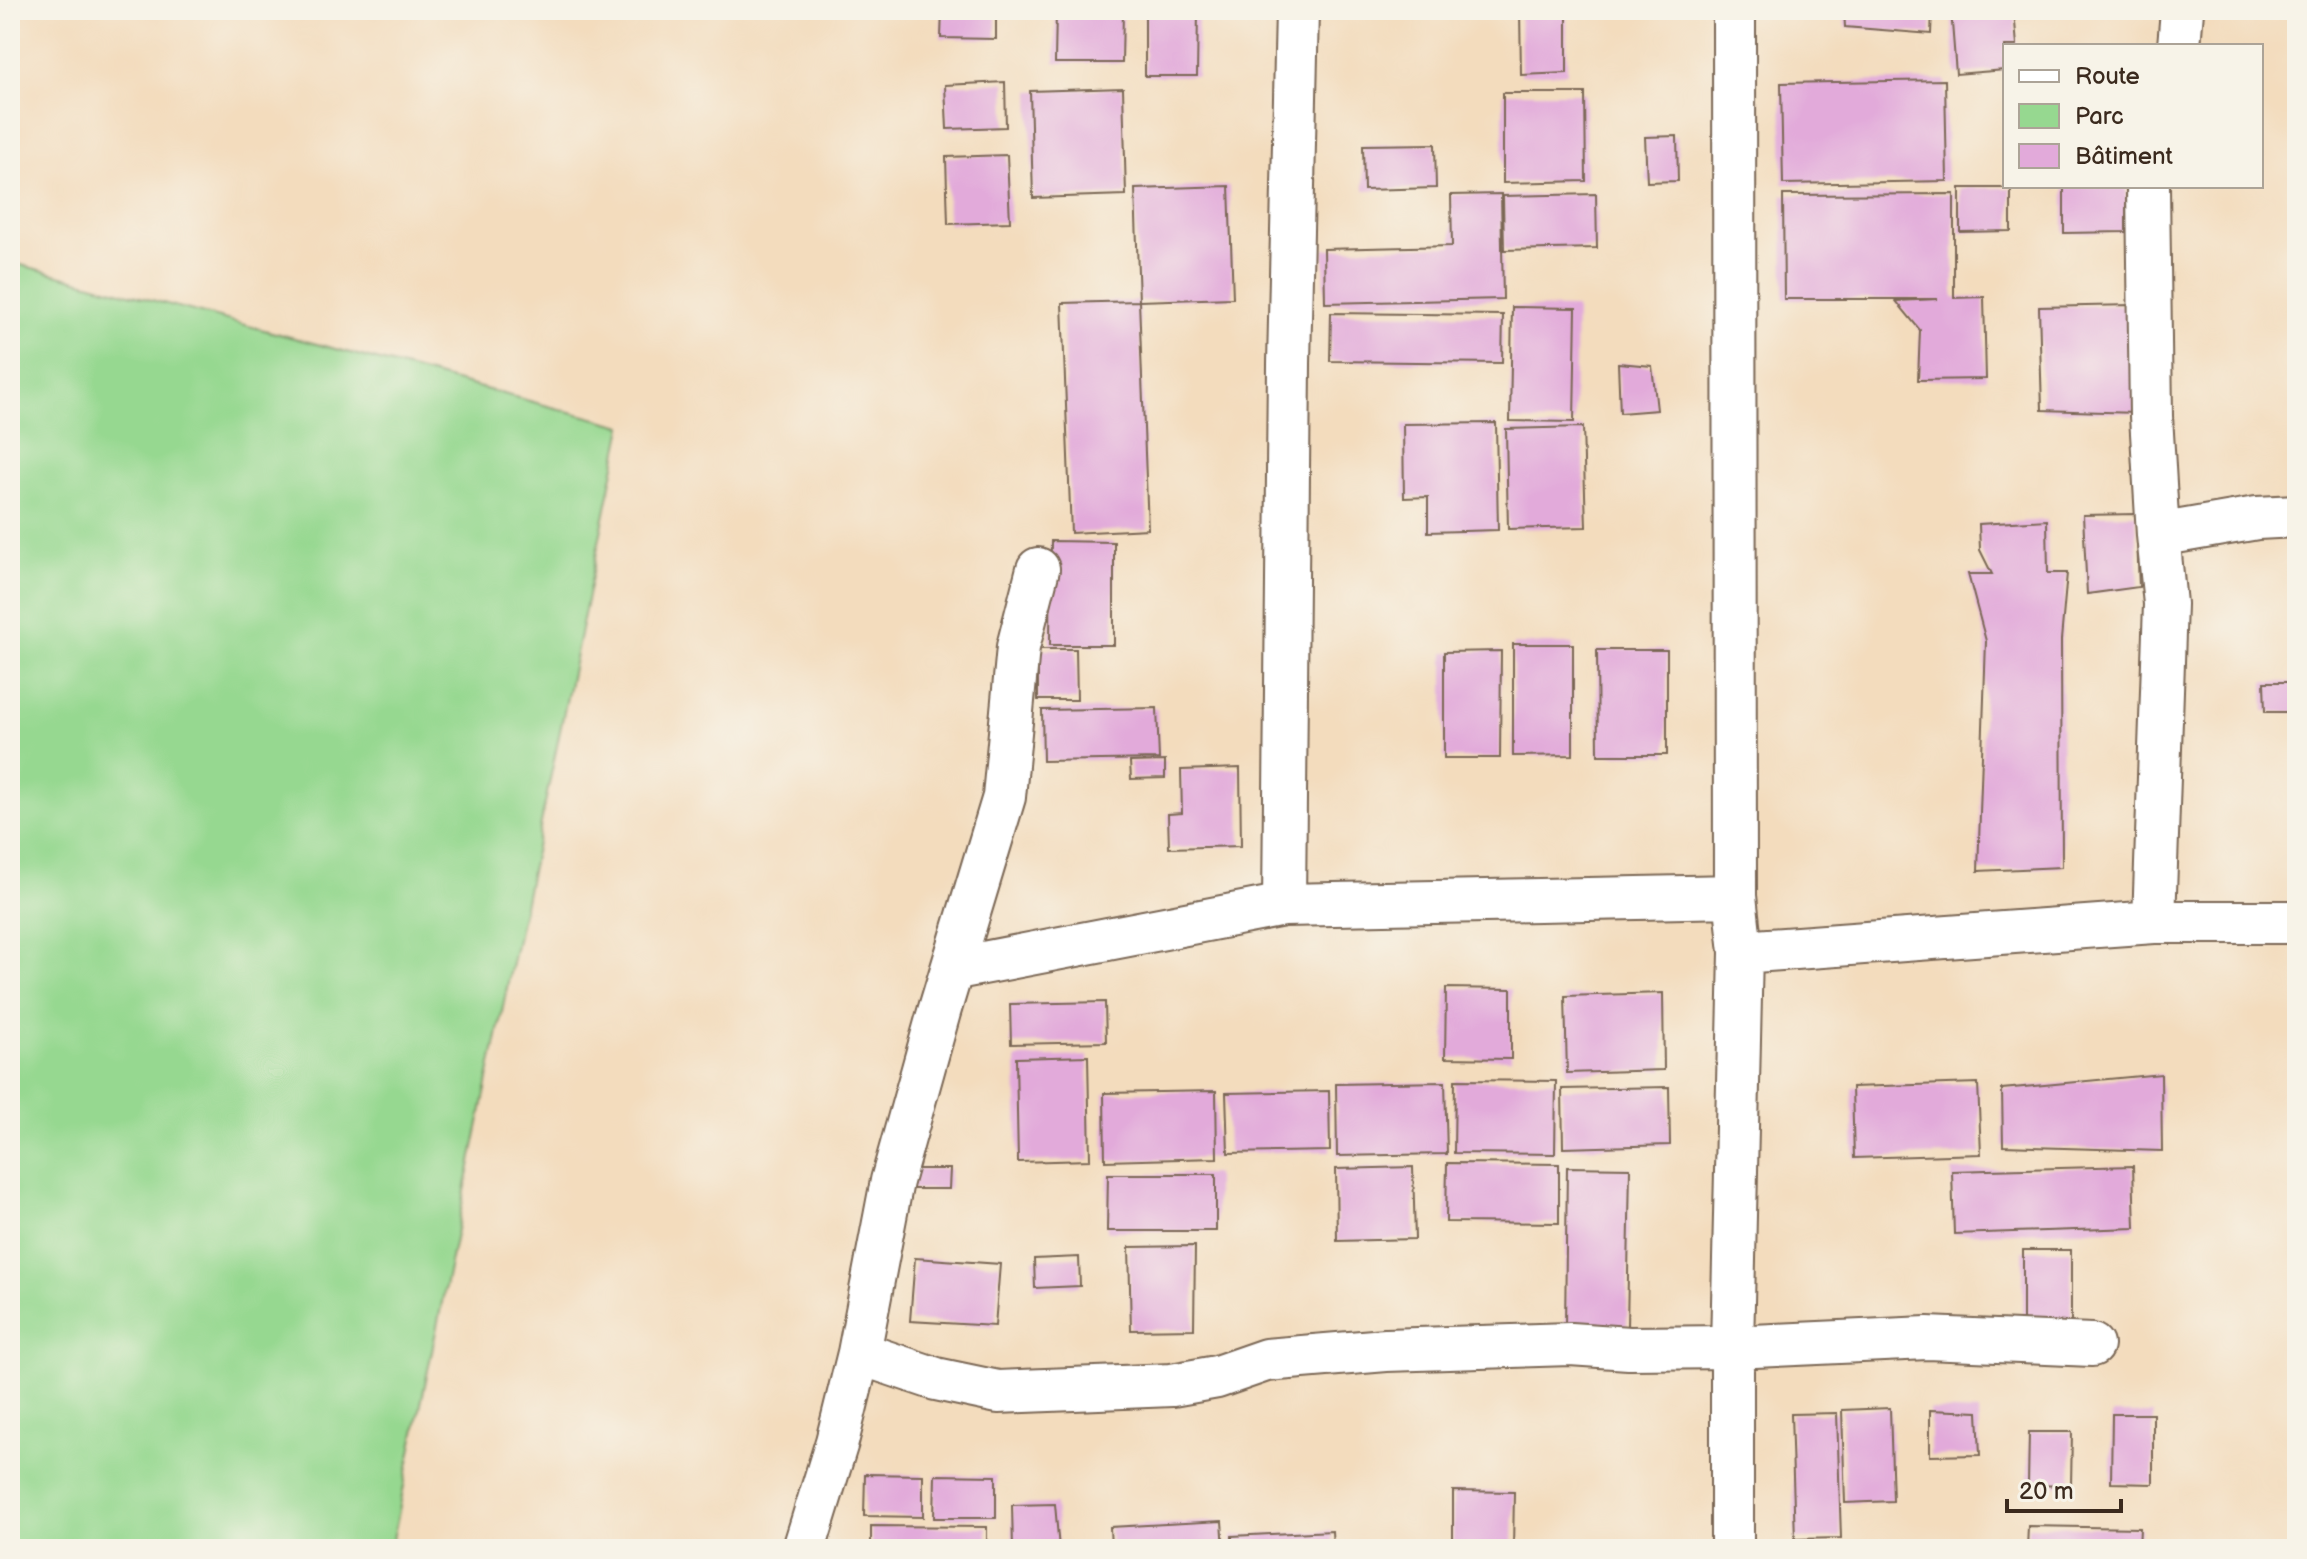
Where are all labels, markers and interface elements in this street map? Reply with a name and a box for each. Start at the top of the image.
legend [2003,44,2263,188]
text: Route [2075,62,2140,91]
text: Parc [2075,102,2124,131]
text: Bâtiment [2075,142,2174,171]
scale bar [2007,1463,2121,1513]
text: 20 m [2019,1477,2074,1506]

